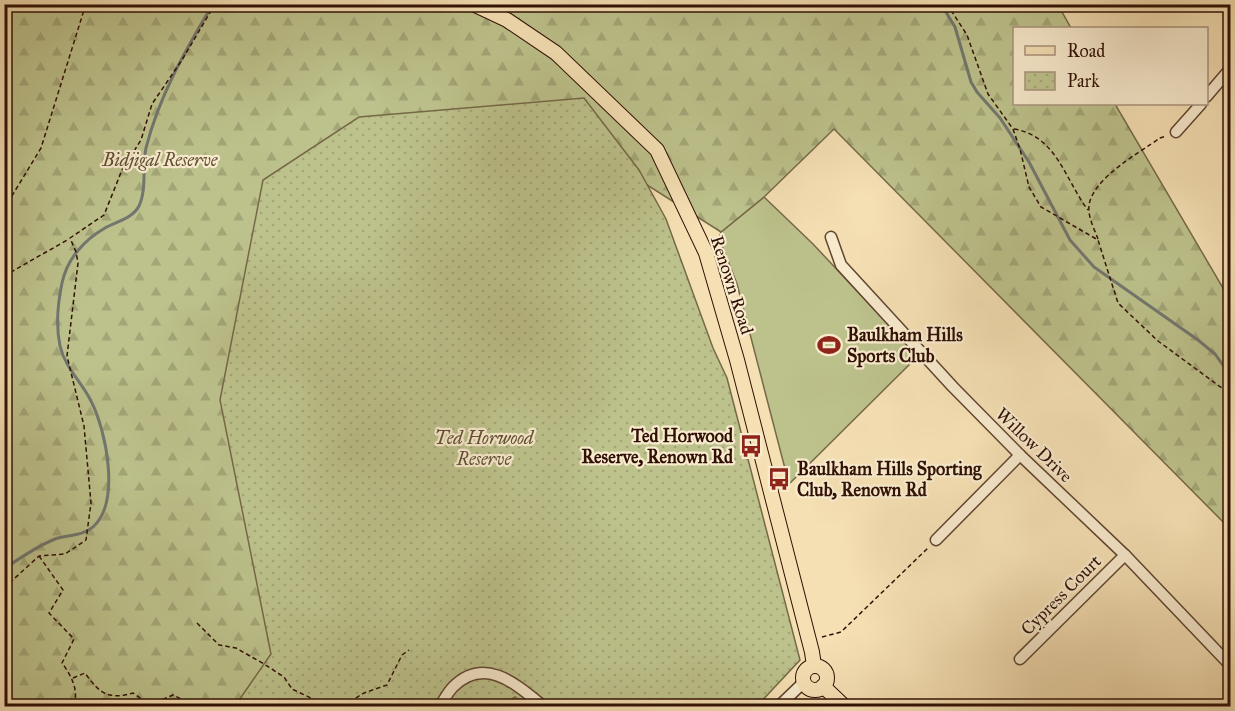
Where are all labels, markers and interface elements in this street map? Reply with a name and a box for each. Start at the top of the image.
legend [1013,27,1208,105]
text: Road [1067,40,1105,62]
text: Park [1067,70,1100,92]
park label: Bidjigal Reserve [102,149,219,171]
street label: Renown Road [706,233,758,337]
place label: Baulkham Hills Sports Club [847,324,963,368]
sports icon: Baulkham Hills Sports Club [816,332,842,358]
street label: Willow Drive [991,403,1077,487]
place label: Ted Horwood Reserve, Renown Rd [582,425,734,468]
park label: Ted Horwood Reserve [435,427,535,470]
bus stop icon: Ted Horwood Reserve, Renown Rd [738,433,764,459]
place label: Baulkham Hills Sporting Club, Renown Rd [797,458,982,501]
bus stop icon: Baulkham Hills Sporting Club, Renown Rd [766,466,792,492]
street label: Cypress Court [1016,550,1106,640]

